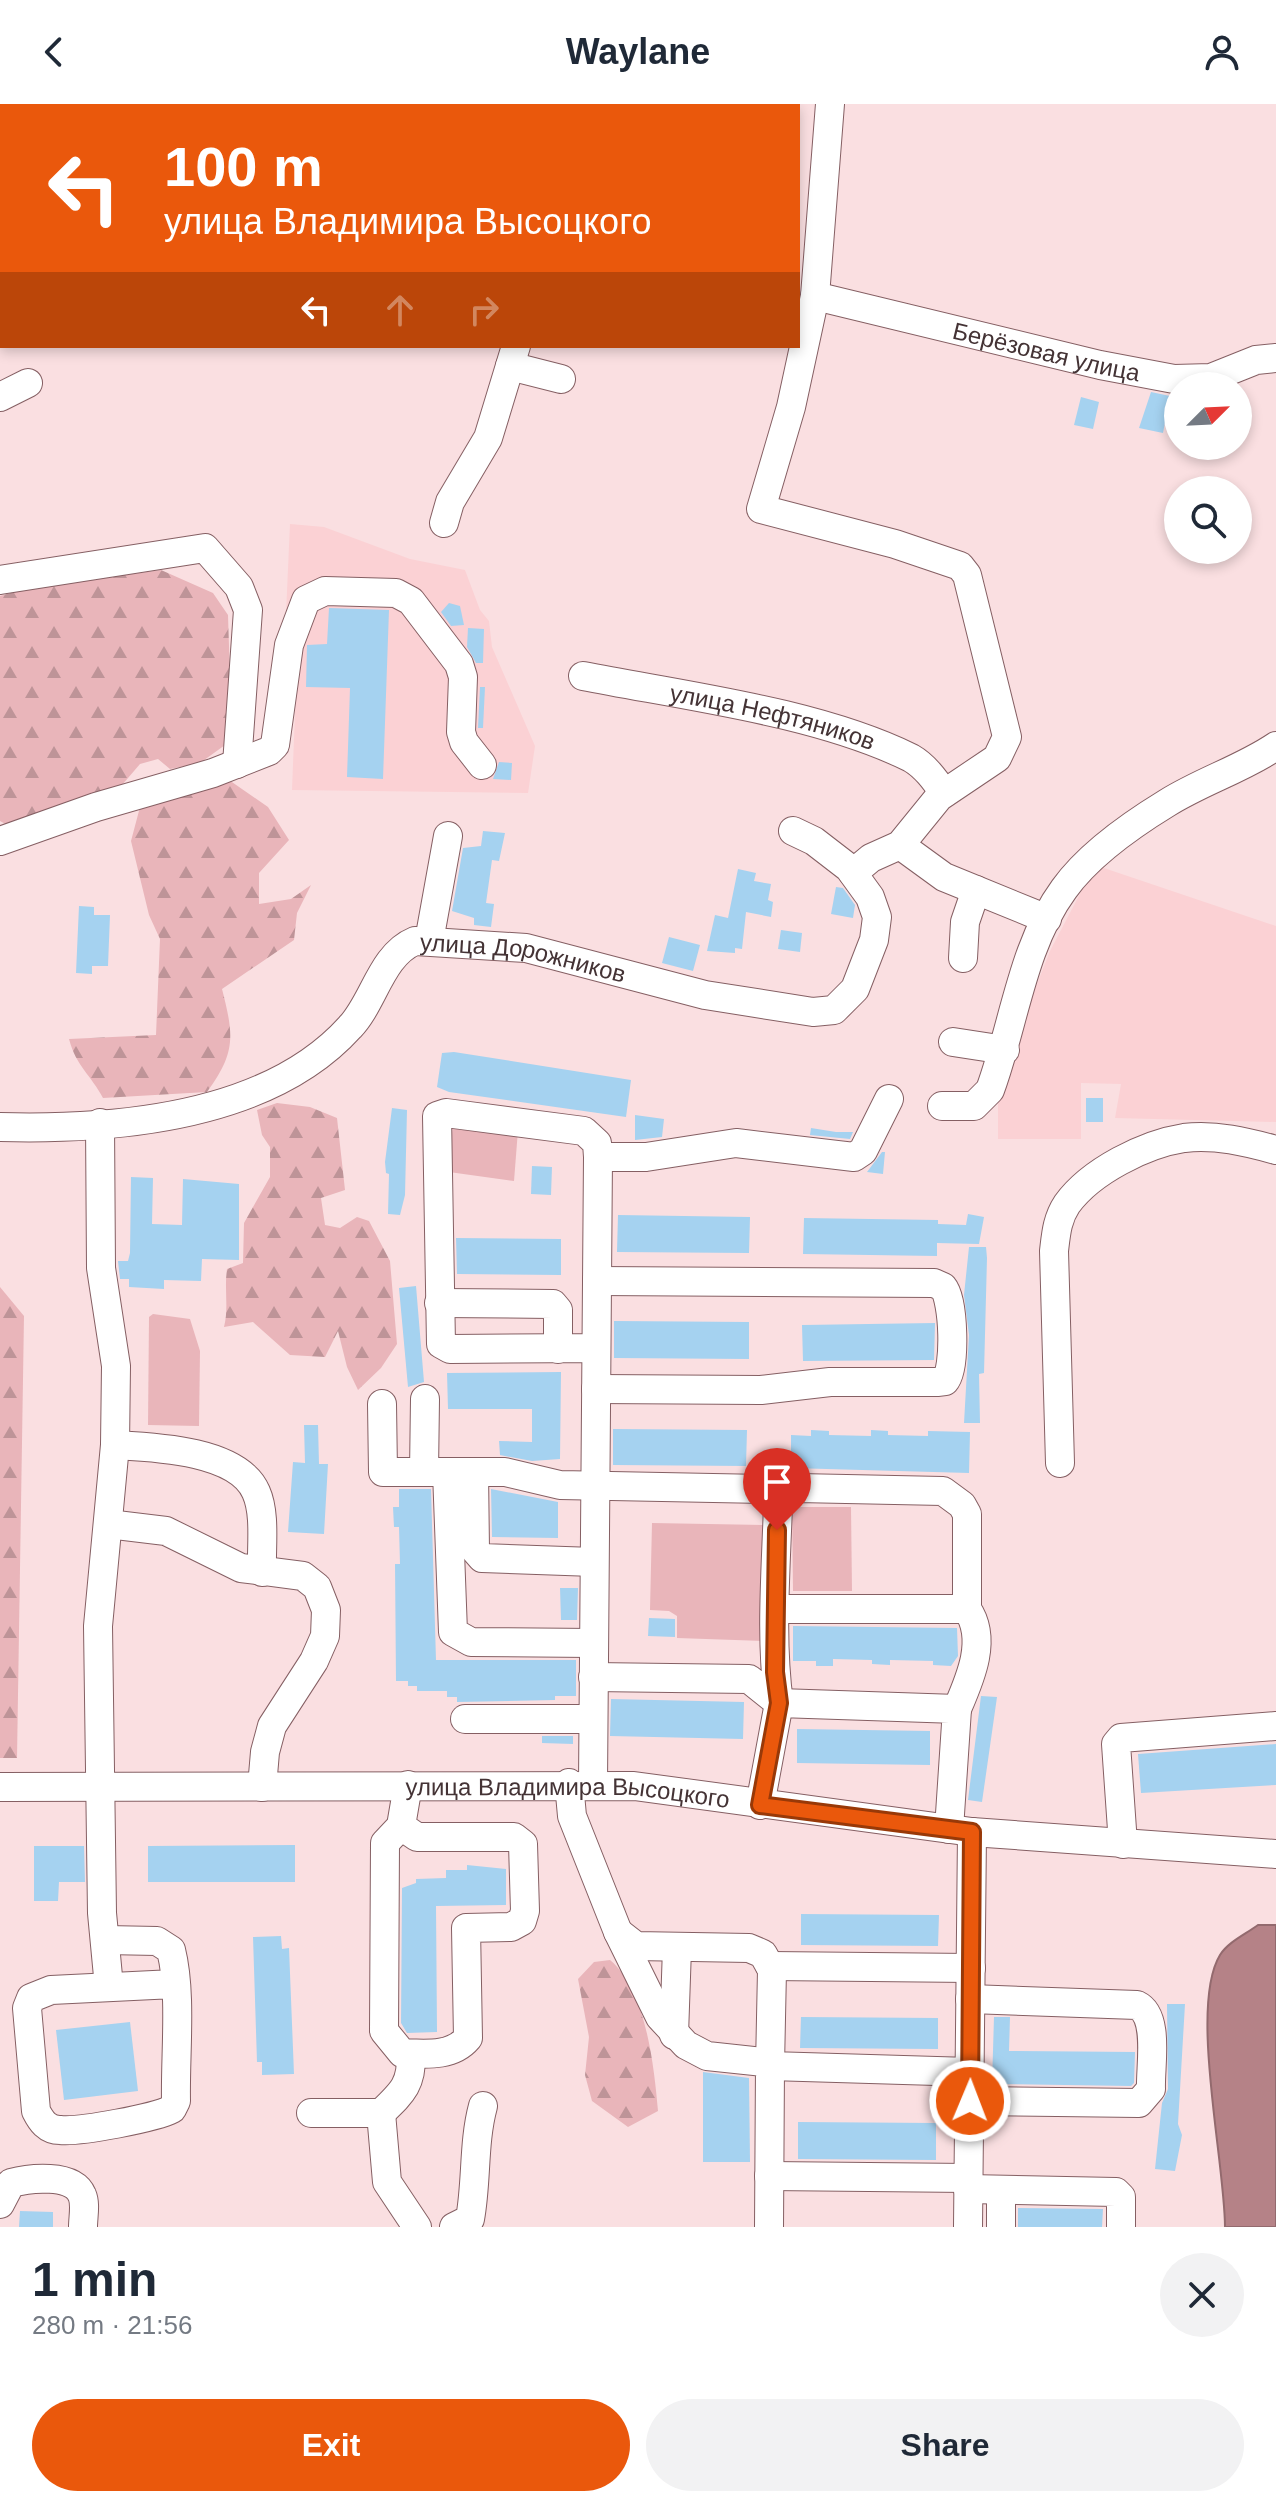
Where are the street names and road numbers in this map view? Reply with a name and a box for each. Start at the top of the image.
street label: Берёзовая улица [950,316,1143,386]
street label: улица Нефтяников [668,679,879,755]
street label: улица Дорожников [419,928,629,987]
street label: улица Владимира Высоцкого [405,1772,732,1812]

